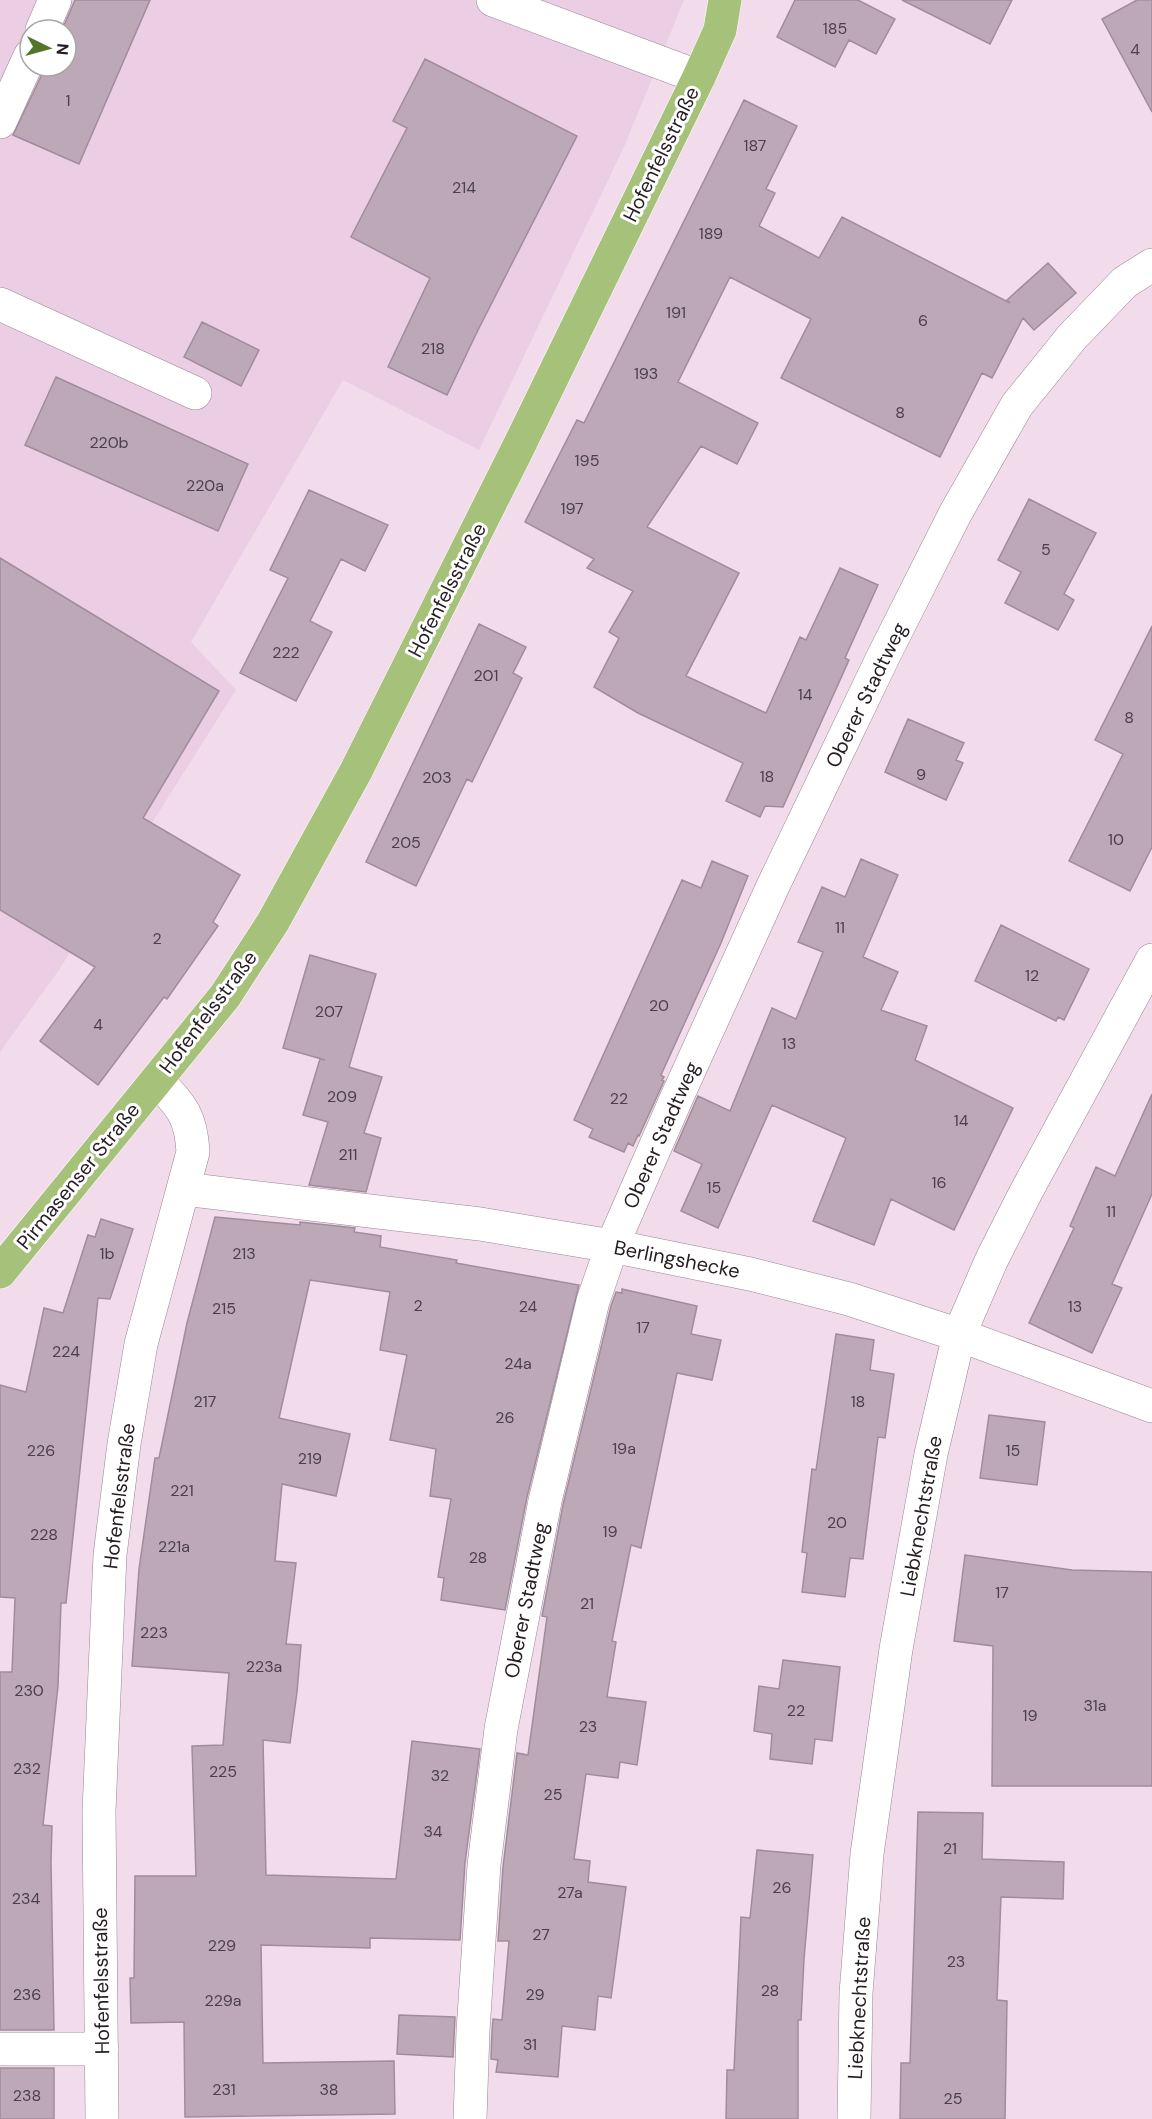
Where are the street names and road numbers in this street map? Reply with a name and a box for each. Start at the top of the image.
street label: Hofenfelsstraße [617,82,705,226]
street label: Hofenfelsstraße [402,519,492,661]
street label: Oberer Stadtweg [820,618,912,772]
street label: Hofenfelsstraße [153,945,263,1079]
street label: Oberer Stadtweg [617,1057,705,1213]
street label: Pirmasenser Straße [11,1097,145,1255]
street label: Berlingshecke [612,1234,742,1284]
street label: Hofenfelsstraße [97,1421,141,1571]
street label: Liebknechtstraße [894,1434,948,1598]
street label: Oberer Stadtweg [498,1520,554,1680]
street label: Hofenfelsstraße [87,1907,115,2055]
street label: Liebknechtstraße [842,1916,876,2080]

